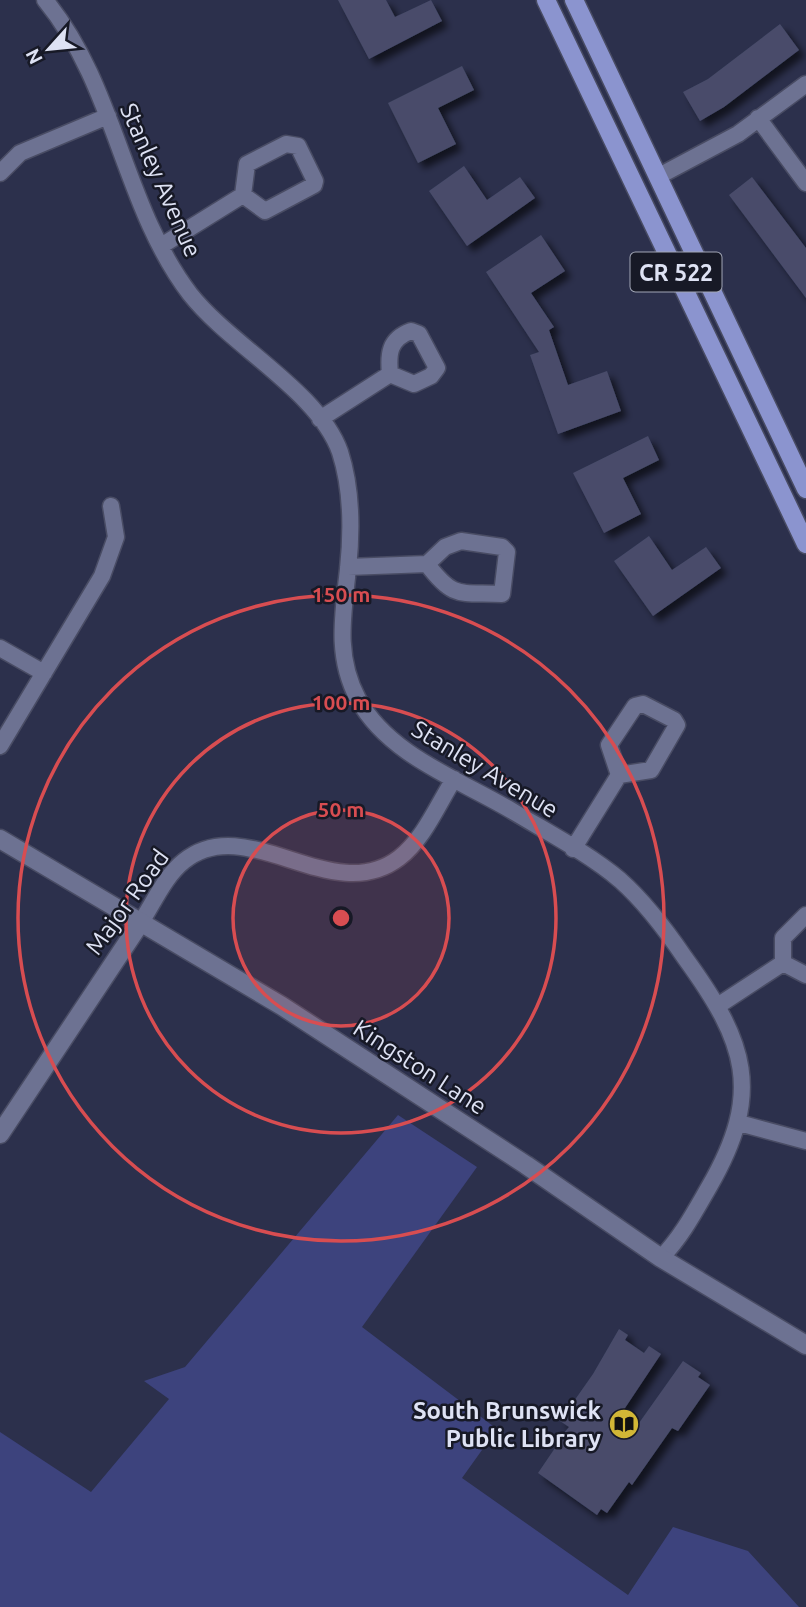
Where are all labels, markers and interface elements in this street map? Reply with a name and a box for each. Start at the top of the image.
north arrow [14,14,84,84]
text: N [21,45,47,68]
street label: Stanley Avenue [115,99,207,261]
road number: CR 522 [630,252,722,292]
text: 150 m [312,582,370,606]
text: 100 m [312,690,370,714]
street label: Stanley Avenue [407,715,563,823]
text: 50 m [318,797,364,821]
street label: Major Road [80,844,174,960]
centre of rings [329,906,353,930]
street label: Kingston Lane [348,1014,492,1120]
place label: South Brunswick Public Library [413,1397,602,1452]
library icon: South Brunswick Public Library [607,1407,641,1441]

